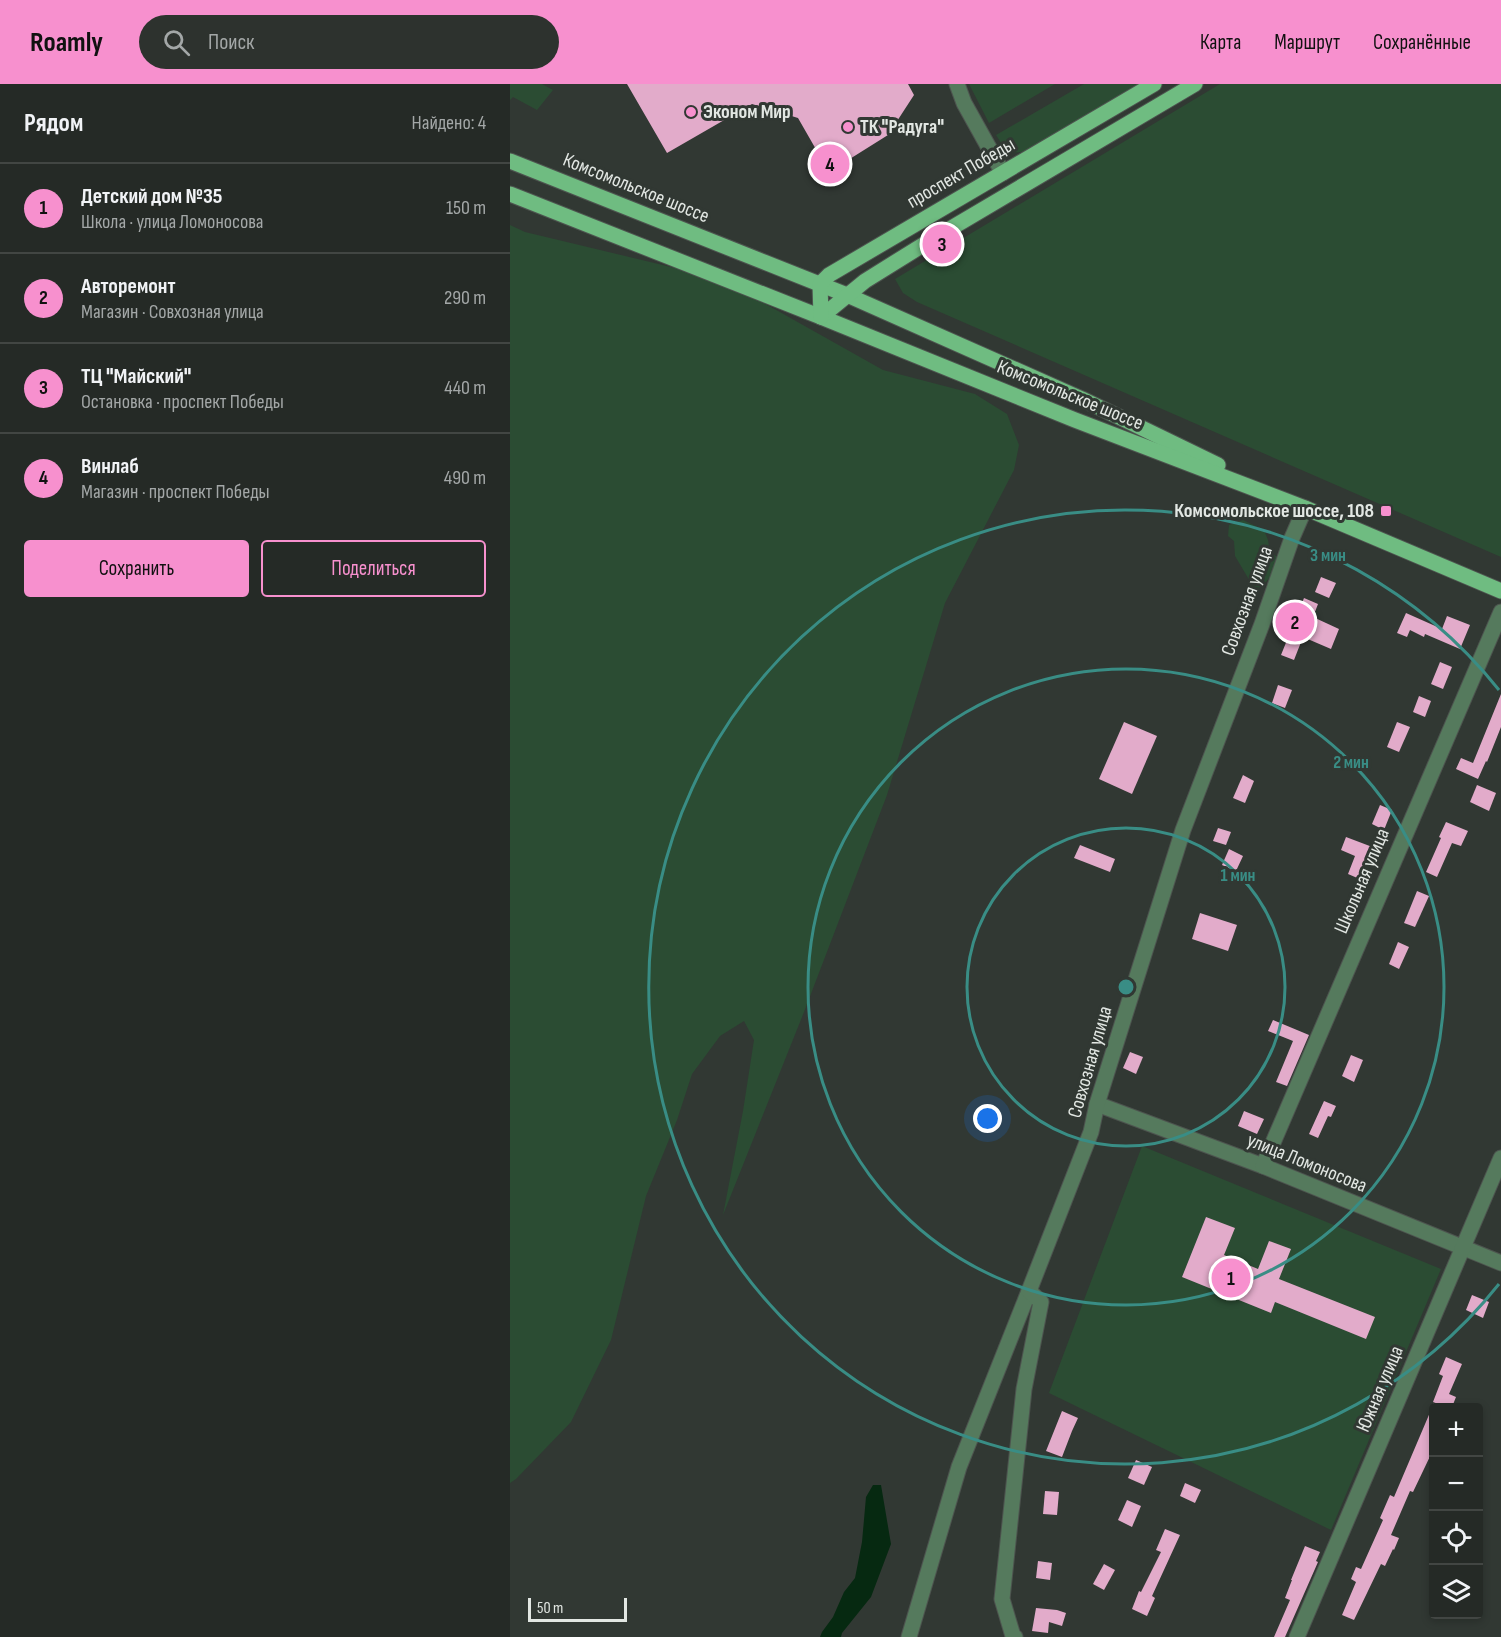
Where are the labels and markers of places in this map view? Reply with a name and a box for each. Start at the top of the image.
place label: Эконом Мир [703,100,791,124]
marker: Эконом Мир [684,105,698,119]
place label: ТК "Радуга" [860,115,944,139]
marker: ТК "Радуга" [841,120,855,134]
pin: 4 [810,142,850,187]
pin: 3 [922,222,962,266]
place label: Комсомольское шоссе, 108 [1174,499,1374,523]
marker: Комсомольское шоссе, 108 [1379,504,1393,518]
pin: 2 [1276,600,1314,644]
centre of rings [1116,977,1136,997]
pin: 1 [1212,1256,1250,1300]

